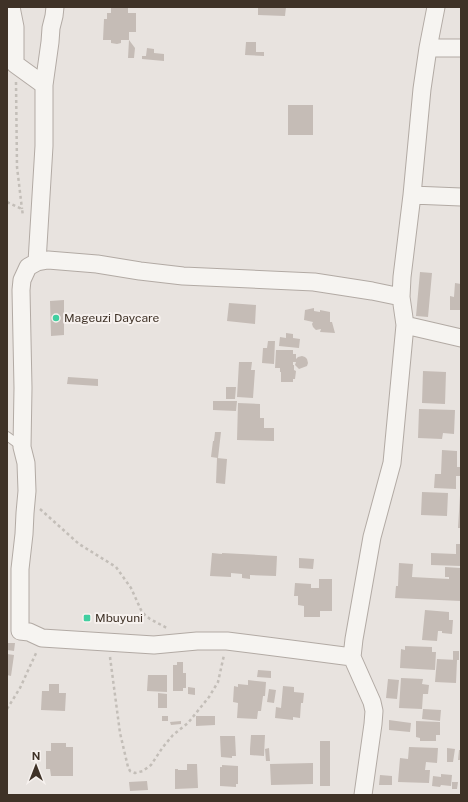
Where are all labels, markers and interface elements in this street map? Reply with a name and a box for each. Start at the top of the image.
place label: Mageuzi Daycare [64,311,160,325]
marker: Mageuzi Daycare [51,313,61,323]
place label: Mbuyuni [95,611,143,625]
marker: Mbuyuni [82,613,92,623]
north arrow [16,746,56,786]
text: N [32,750,40,762]

